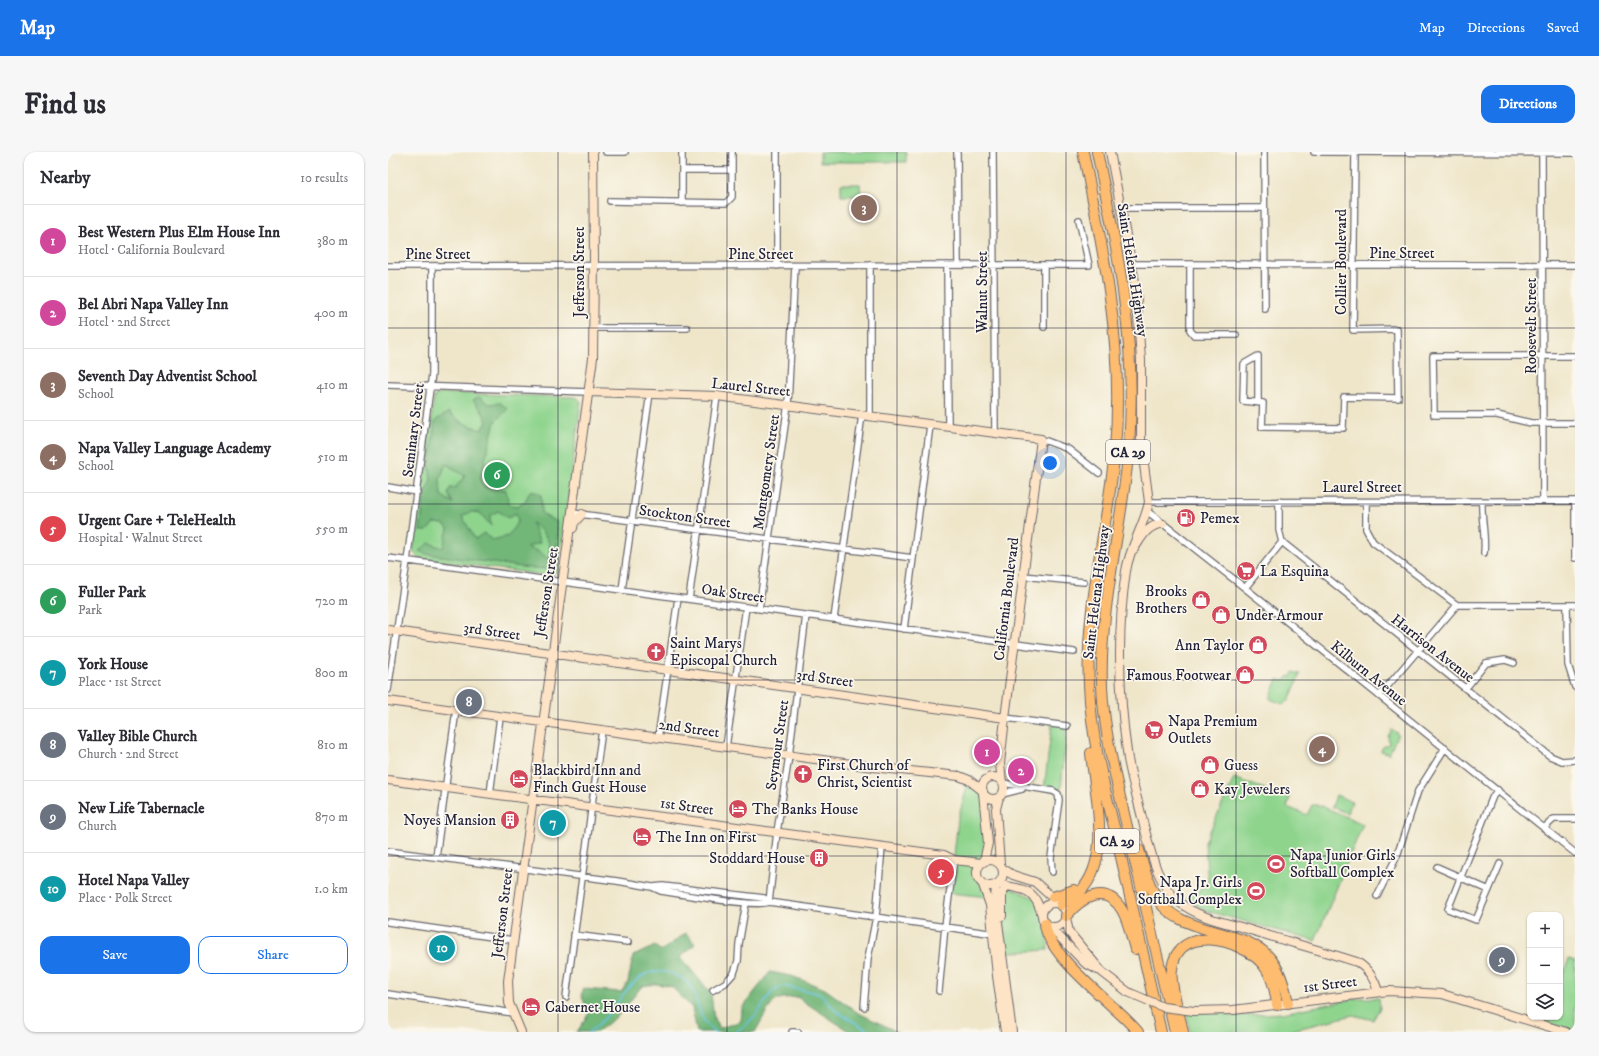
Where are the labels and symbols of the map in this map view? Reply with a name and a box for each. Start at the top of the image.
pin: 3 [851,193,877,223]
street label: Saint Helena Highway [1113,202,1153,339]
street label: Collier Boulevard [1332,209,1351,315]
street label: Jefferson Street [570,226,589,319]
street label: Pine Street [1369,244,1435,263]
street label: Pine Street [405,245,471,264]
street label: Pine Street [728,245,794,264]
street label: Walnut Street [973,251,992,334]
street label: Roosevelt Street [1522,278,1541,374]
street label: Laurel Street [710,374,792,401]
street label: Seminary Street [398,382,429,478]
street label: Montgomery Street [749,413,784,531]
road number: CA 29 [1106,440,1150,464]
your location [1040,453,1060,473]
pin: 6 [484,460,510,490]
street label: Laurel Street [1322,478,1402,497]
street label: Stockton Street [638,501,732,532]
fuel station icon: Pemex [1175,507,1197,529]
place label: Pemex [1200,509,1240,528]
street label: Saint Helena Highway [1079,523,1114,660]
street label: California Boulevard [989,536,1024,662]
street label: Jefferson Street [530,546,563,640]
supermarket icon: La Esquina [1235,560,1257,582]
place label: La Esquina [1260,562,1329,581]
street label: Oak Street [700,580,766,607]
place label: Brooks Brothers [1135,582,1187,618]
shop icon: Brooks Brothers [1190,589,1212,611]
shop icon: Under Armour [1210,604,1232,626]
place label: Under Armour [1235,606,1323,625]
street label: Harrison Avenue [1387,610,1478,687]
street label: 3rd Street [462,618,522,645]
place label: Saint Marys Episcopal Church [670,634,777,670]
shop icon: Ann Taylor [1247,634,1269,656]
place label: Ann Taylor [1175,636,1244,655]
street label: Kilburn Avenue [1327,637,1411,710]
church icon: Saint Marys Episcopal Church [645,641,667,663]
shop icon: Famous Footwear [1234,664,1256,686]
street label: 3rd Street [795,665,855,692]
place label: Famous Footwear [1126,666,1231,685]
pin: 8 [456,687,482,717]
street label: Seymour Street [762,698,793,792]
place label: Napa Premium Outlets [1168,712,1258,748]
street label: 2nd Street [657,715,721,742]
supermarket icon: Napa Premium Outlets [1143,719,1165,741]
pin: 4 [1309,734,1335,764]
pin: 1 [974,737,1000,767]
shop icon: Guess [1199,754,1221,776]
place label: First Church of Christ, Scientist [817,756,912,792]
pin: 2 [1008,756,1034,786]
place label: Guess [1224,756,1258,775]
place label: Blackbird Inn and Finch Guest House [533,761,646,797]
church icon: First Church of Christ, Scientist [792,763,814,785]
hotel icon: Blackbird Inn and Finch Guest House [508,768,530,790]
shop icon: Kay Jewelers [1189,778,1211,800]
place label: Kay Jewelers [1214,780,1290,799]
street label: 1st Street [659,793,715,820]
hotel icon: The Banks House [727,798,749,820]
place label: The Banks House [752,800,858,819]
pin: 7 [540,808,566,838]
building icon: Noyes Mansion [499,809,521,831]
place label: Noyes Mansion [403,811,496,830]
hotel icon: The Inn on First [631,826,653,848]
place label: The Inn on First [656,828,757,847]
road number: CA 29 [1095,829,1139,853]
place label: Napa Junior Girls Softball Complex [1290,846,1396,882]
building icon: Stoddard House [808,847,830,869]
place label: Stoddard House [709,849,805,868]
sports icon: Napa Junior Girls Softball Complex [1265,853,1287,875]
pin: 5 [928,857,954,887]
street label: Jefferson Street [487,867,517,961]
place label: Napa Jr. Girls Softball Complex [1138,873,1243,909]
sports icon: Napa Jr. Girls Softball Complex [1245,880,1267,902]
pin: 10 [429,933,455,963]
pin: 9 [1489,945,1515,975]
street label: 1st Street [1302,972,1358,997]
hotel icon: Cabernet House [520,996,542,1018]
place label: Cabernet House [545,998,640,1017]

